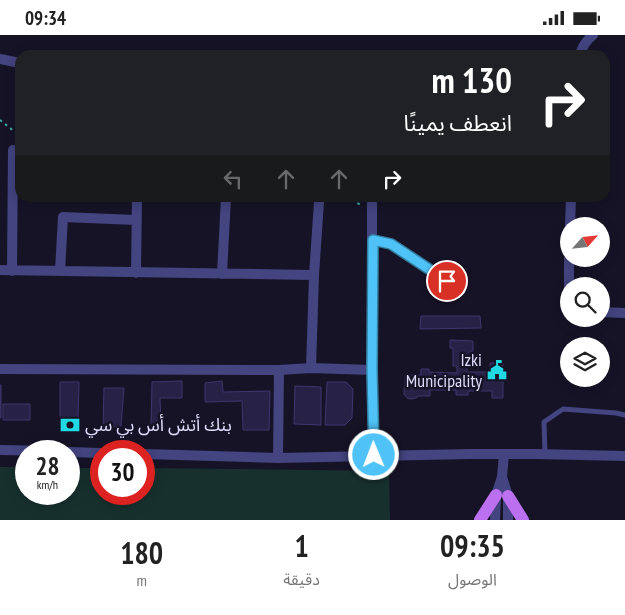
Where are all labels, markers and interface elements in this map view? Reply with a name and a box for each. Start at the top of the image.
text: 09:34 [25,6,66,30]
text: 130 m [431,57,512,103]
icon: right [530,70,595,135]
text: انعطف يمينًا [403,109,512,137]
icon: left [219,165,247,193]
icon: ahead [272,165,300,193]
icon: ahead [325,165,353,193]
icon: right [378,165,406,193]
north arrow [560,217,610,267]
map controls [560,217,610,387]
pin [426,260,468,302]
icon: arrive [433,267,461,295]
button: search [560,277,610,327]
button: layers [560,337,610,387]
place label: Izki Municipality [406,348,482,392]
public building icon: Izki Municipality [486,359,508,381]
place label: بنك أتش أس بي سي [85,413,232,438]
bank icon: بنك أتش أس بي سي [59,414,81,436]
position arrow [347,428,399,480]
speed limit sign: 30 [90,440,155,505]
text: 28 [36,450,59,482]
text: km/h [37,477,58,492]
text: 1 [294,526,309,565]
text: 09:35 [440,526,505,565]
text: 180 [120,533,163,572]
text: دقيقة [283,569,320,589]
text: الوصول [448,569,497,589]
text: m [136,570,147,590]

